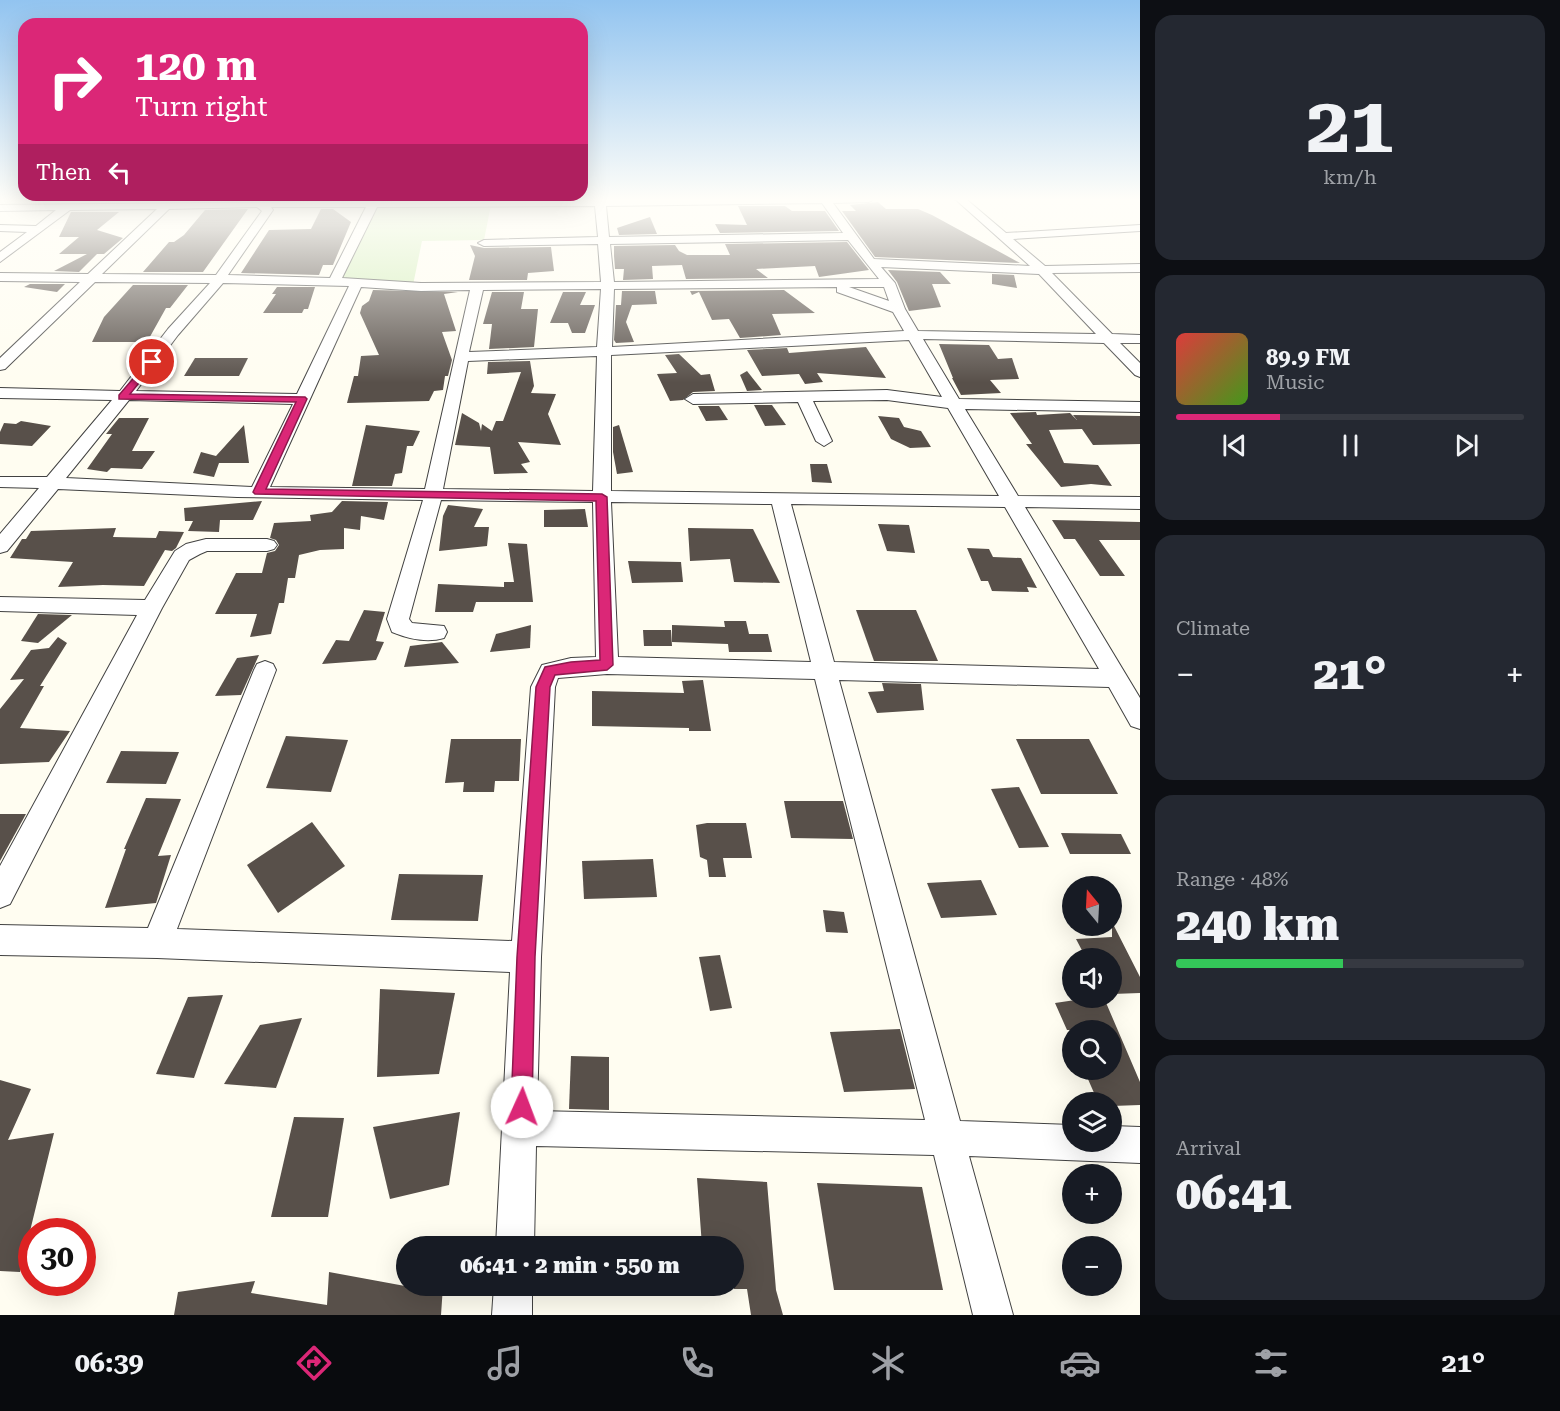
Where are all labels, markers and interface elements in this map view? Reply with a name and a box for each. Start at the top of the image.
text: 120 m [135,41,257,90]
icon: right [36,42,114,120]
text: 21 [1306,80,1394,171]
text: Turn right [135,91,268,123]
icon: left [103,156,136,189]
text: Then [36,160,91,185]
text: km/h [1323,165,1377,189]
pin [126,336,177,387]
icon: arrive [135,345,168,378]
text: 89.9 FM [1266,345,1350,370]
text: Music [1266,370,1325,394]
icon: previous [1218,429,1251,462]
icon: pause [1334,429,1367,462]
icon: next [1450,429,1483,462]
text: Climate [1176,616,1250,640]
text: 21° [1314,647,1387,700]
text: − [1176,655,1194,694]
text: + [1506,655,1524,694]
text: Range · 48% [1176,867,1288,891]
north arrow [1062,876,1122,936]
map controls [1062,876,1122,1296]
text: 240 km [1176,898,1339,951]
button: sound [1062,948,1122,1008]
button: search [1062,1020,1122,1080]
position arrow [490,1075,554,1139]
button: layers [1062,1092,1122,1152]
text: Arrival [1176,1136,1241,1160]
button: + [1062,1164,1122,1224]
text: 06:41 [1176,1167,1292,1220]
speed limit sign: 30 [18,1218,96,1296]
button: − [1062,1236,1122,1296]
text: 06:41 · 2 min · 550 m [460,1253,680,1278]
icon: directions [293,1342,335,1384]
icon: music [484,1342,526,1384]
icon: phone [676,1342,718,1384]
icon: climate [867,1342,909,1384]
icon: car [1059,1342,1101,1384]
icon: filters [1250,1342,1292,1384]
text: 06:39 [75,1347,144,1379]
text: 21° [1442,1347,1485,1379]

